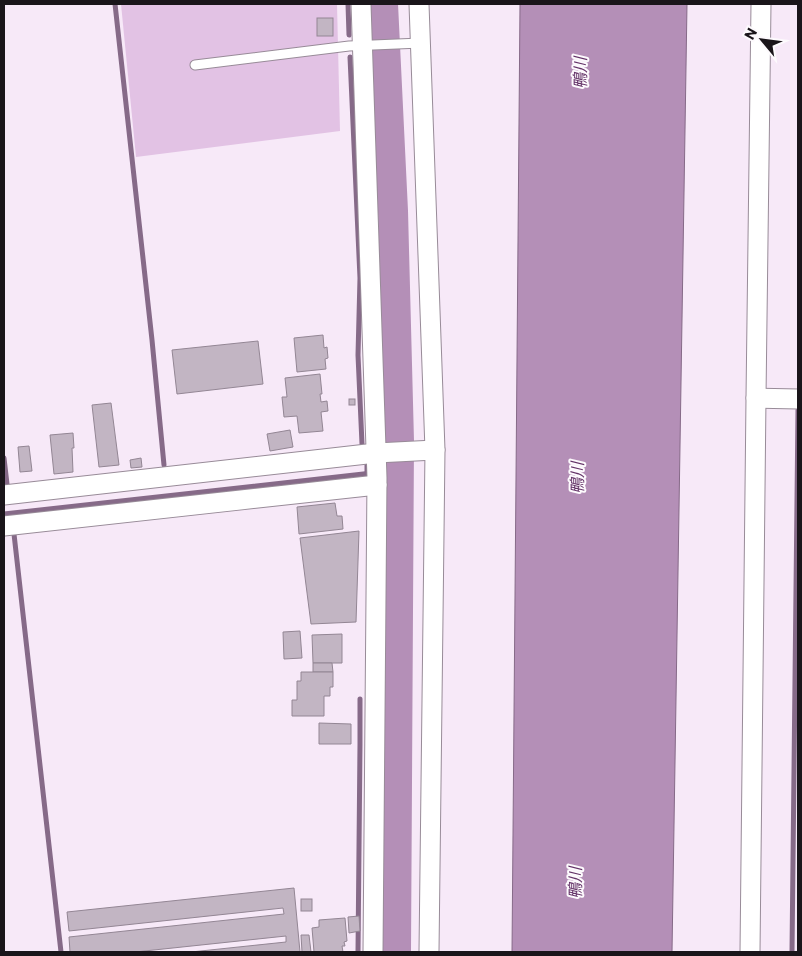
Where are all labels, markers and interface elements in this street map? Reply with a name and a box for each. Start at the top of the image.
north arrow [737,15,787,65]
text: N [740,25,760,42]
water label: 鴨川 [570,55,589,89]
water label: 鴨川 [567,460,586,494]
water label: 鴨川 [565,865,584,899]

